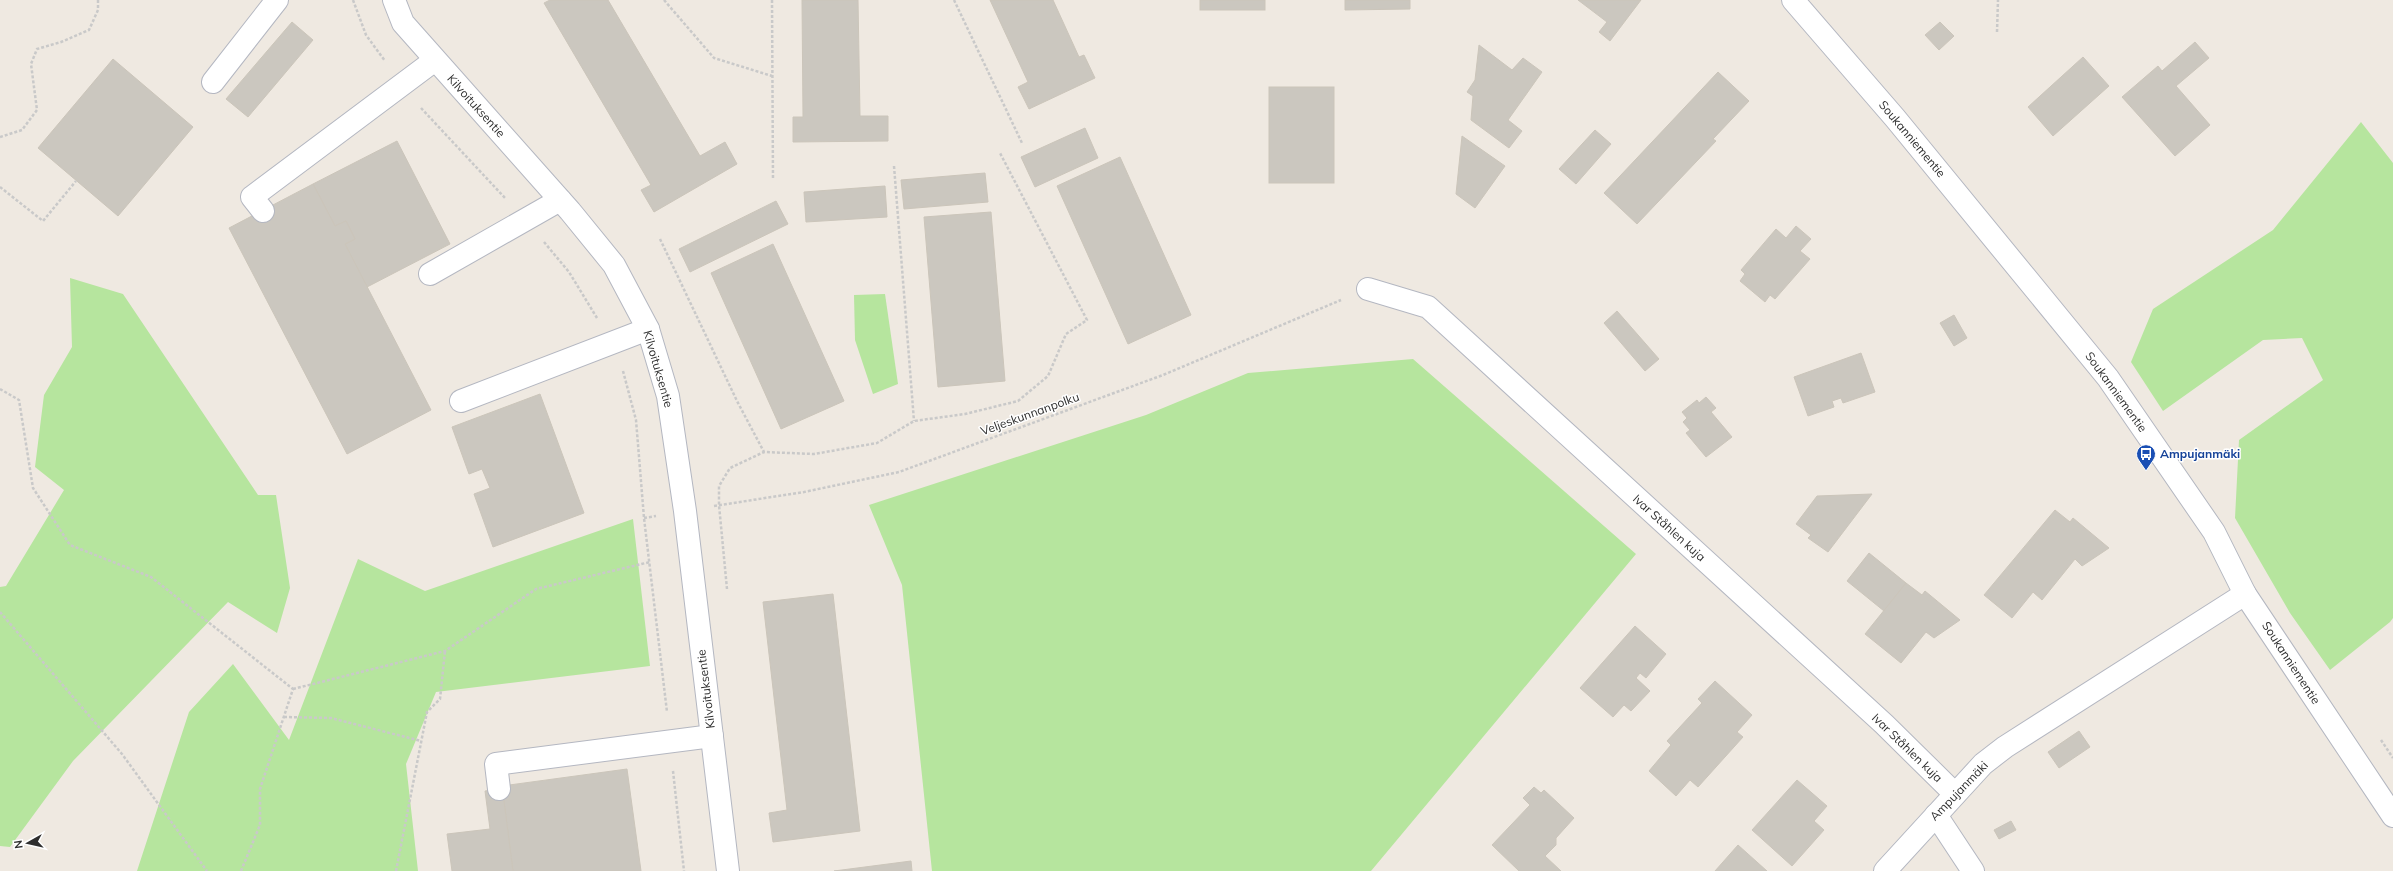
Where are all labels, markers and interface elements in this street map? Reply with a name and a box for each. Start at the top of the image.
street label: Kilvoituksentie [444,71,509,140]
street label: Soukanniementie [1876,97,1949,180]
street label: Kilvoituksentie [640,329,677,409]
street label: Soukanniementie [2082,349,2151,435]
street label: Veljeskunnanpolku [978,389,1081,438]
bus stop icon: Ampujanmäki [2135,443,2157,471]
place label: Ampujanmäki [2160,446,2240,461]
street label: Ivar Ståhlen kuja [1630,491,1709,564]
street label: Soukanniementie [2259,619,2324,707]
street label: Kilvoituksentie [693,649,718,729]
street label: Ivar Ståhlen kuja [1869,710,1946,785]
street label: Ampujanmäki [1926,758,1991,824]
north arrow [8,823,48,863]
text: N [11,839,26,849]

